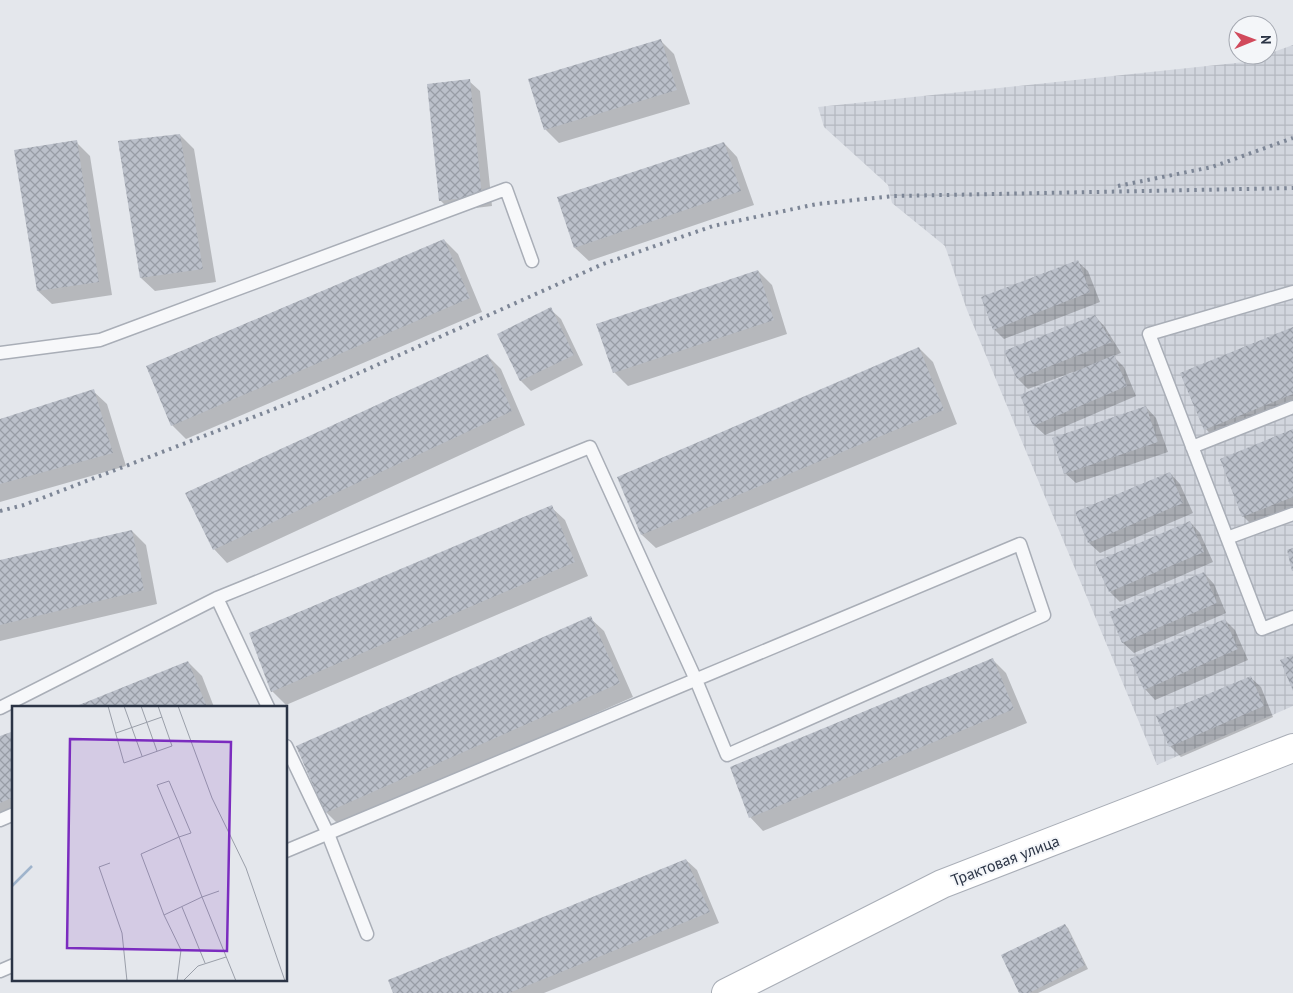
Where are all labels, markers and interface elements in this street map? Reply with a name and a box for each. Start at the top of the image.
north arrow [1228,15,1278,65]
text: N [1257,35,1275,45]
inset map [12,706,288,980]
street label: Трактовая улица [948,830,1062,890]

